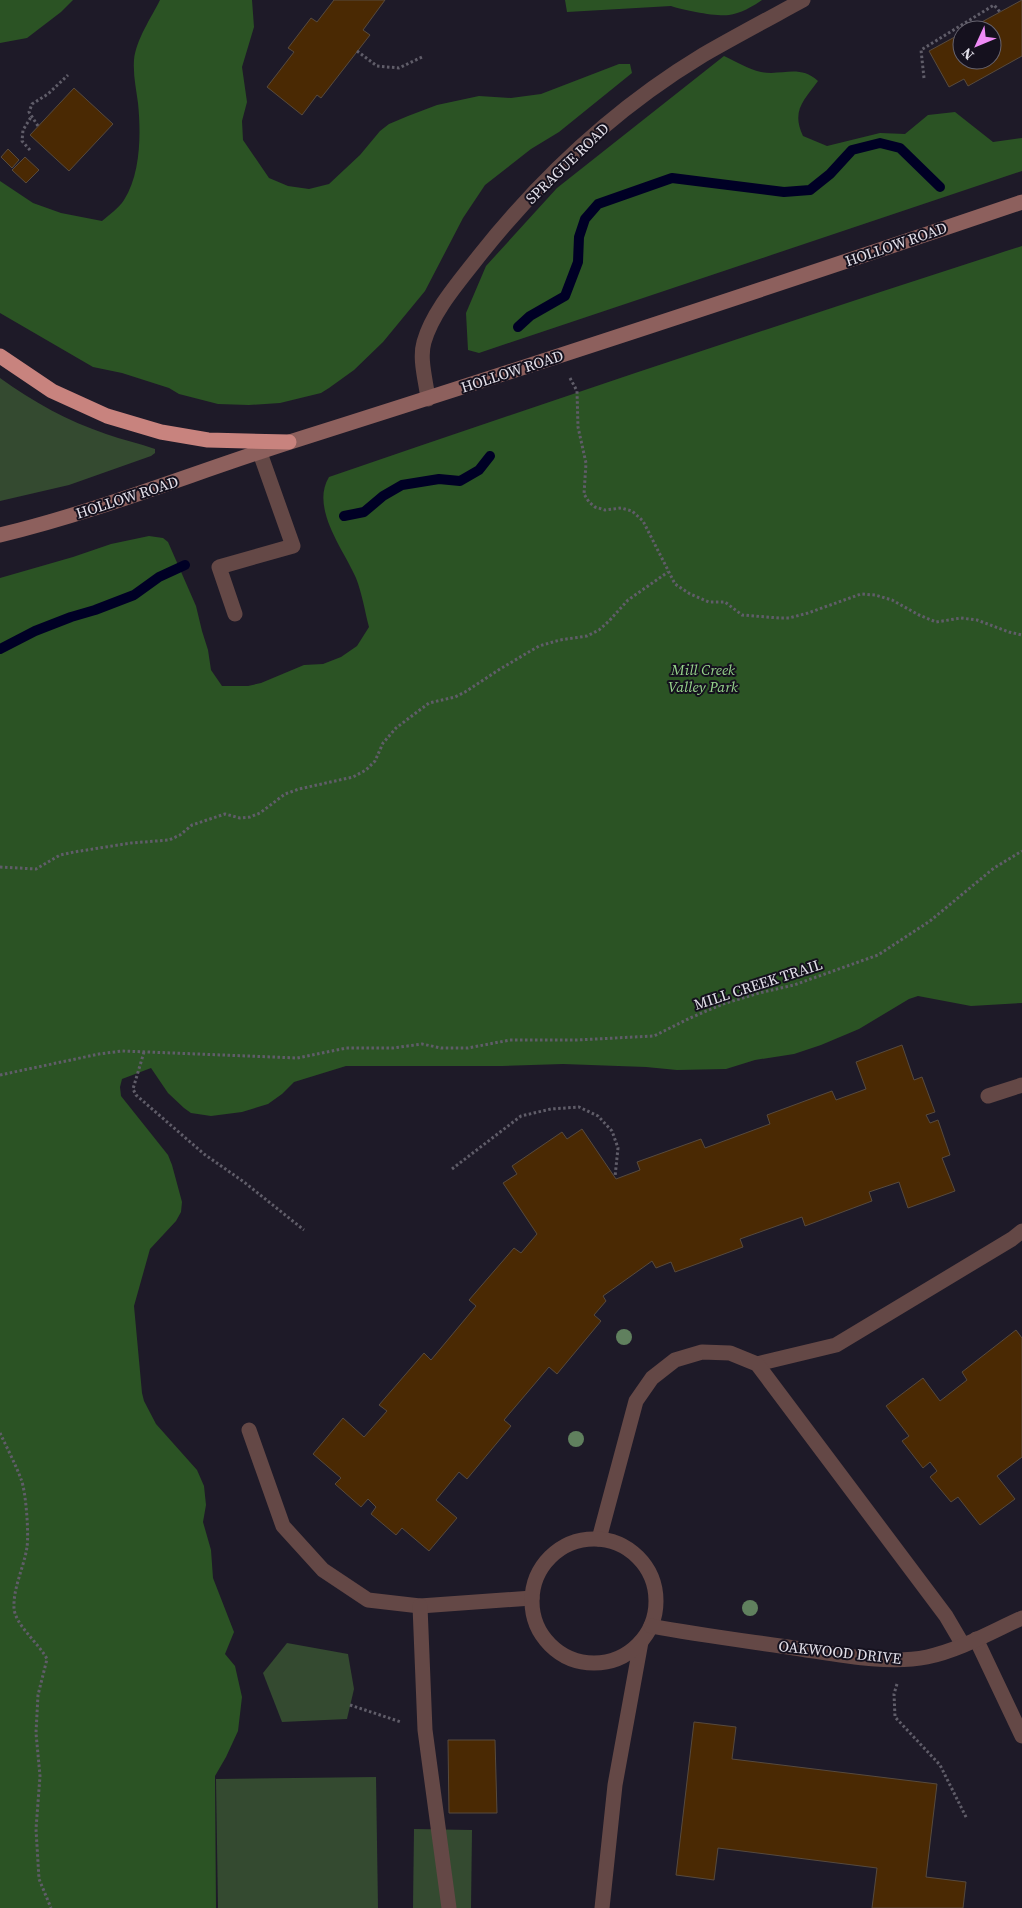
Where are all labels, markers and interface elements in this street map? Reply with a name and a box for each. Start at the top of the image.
north arrow [952,20,1002,70]
text: N [957,43,978,65]
street label: SPRAGUE ROAD [521,118,613,208]
street label: HOLLOW ROAD [842,217,950,271]
street label: HOLLOW ROAD [458,345,566,397]
street label: HOLLOW ROAD [73,471,181,523]
park label: Mill Creek Valley Park [668,659,739,697]
street label: MILL CREEK TRAIL [691,953,825,1015]
street label: OAKWOOD DRIVE [778,1635,902,1669]

